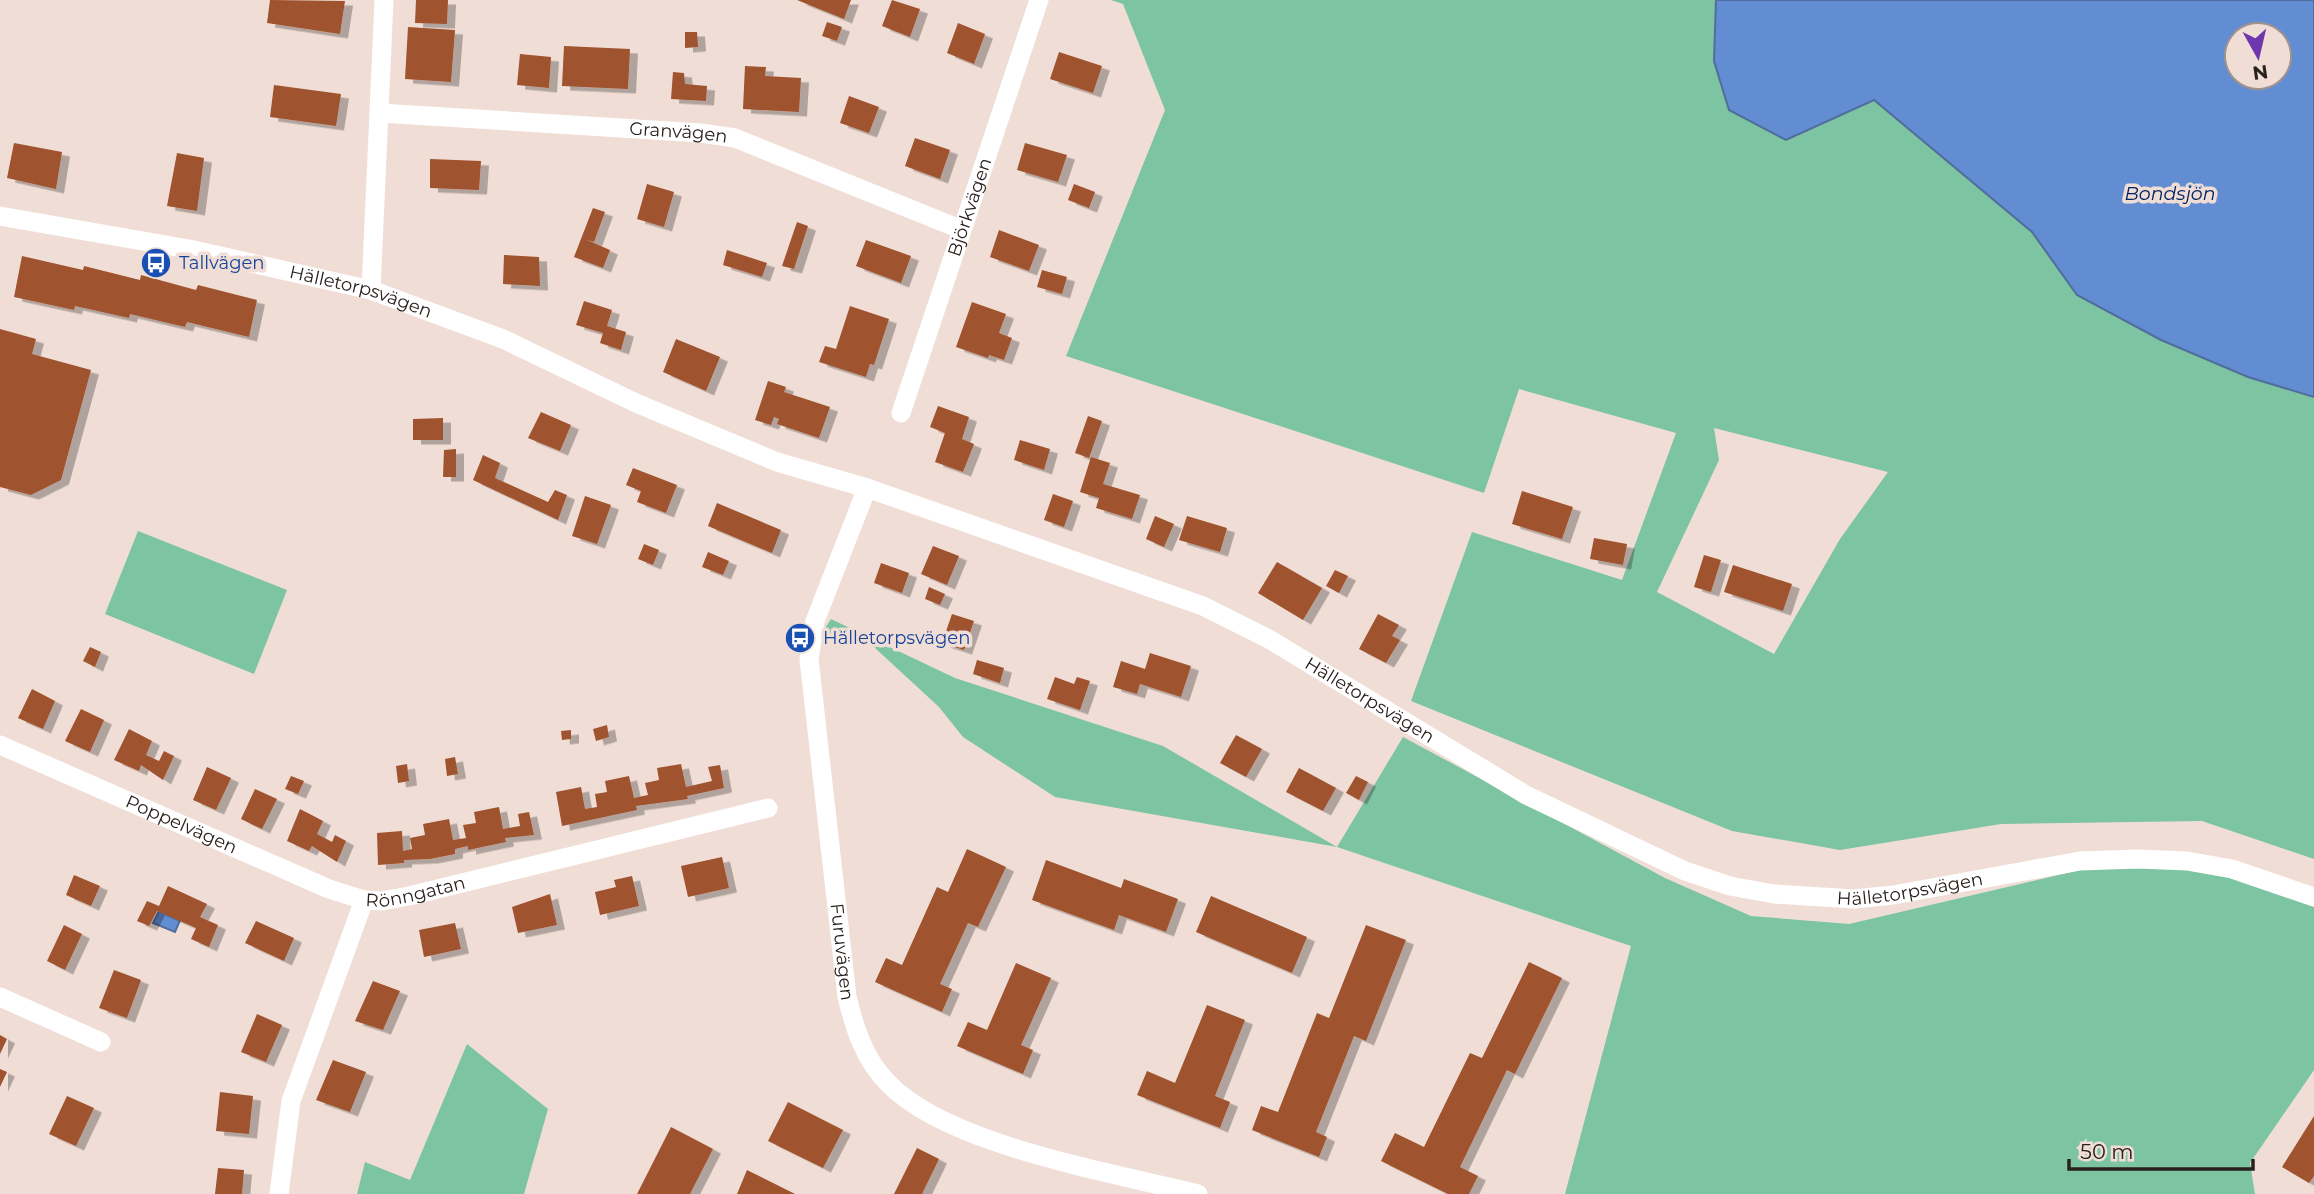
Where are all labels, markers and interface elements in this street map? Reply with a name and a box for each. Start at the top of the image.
north arrow [2223,21,2293,91]
text: N [2251,60,2270,85]
street label: Granvägen [629,118,729,148]
street label: Björkvägen [943,155,996,259]
water label: Bondsjön [2124,182,2216,205]
bus stop icon: Tallvägen [139,246,173,280]
place label: Tallvägen [179,252,265,274]
street label: Hälletorpsvägen [287,261,435,323]
bus stop icon: Hälletorpsvägen [783,621,817,655]
place label: Hälletorpsvägen [823,627,970,649]
street label: Hälletorpsvägen [1301,652,1438,748]
street label: Poppelvägen [122,790,241,858]
street label: Hälletorpsvägen [1836,868,1985,910]
street label: Rönngatan [365,872,468,912]
street label: Furuvägen [826,902,858,1002]
scale bar [2069,1128,2253,1172]
text: 50 m [2080,1139,2134,1164]

